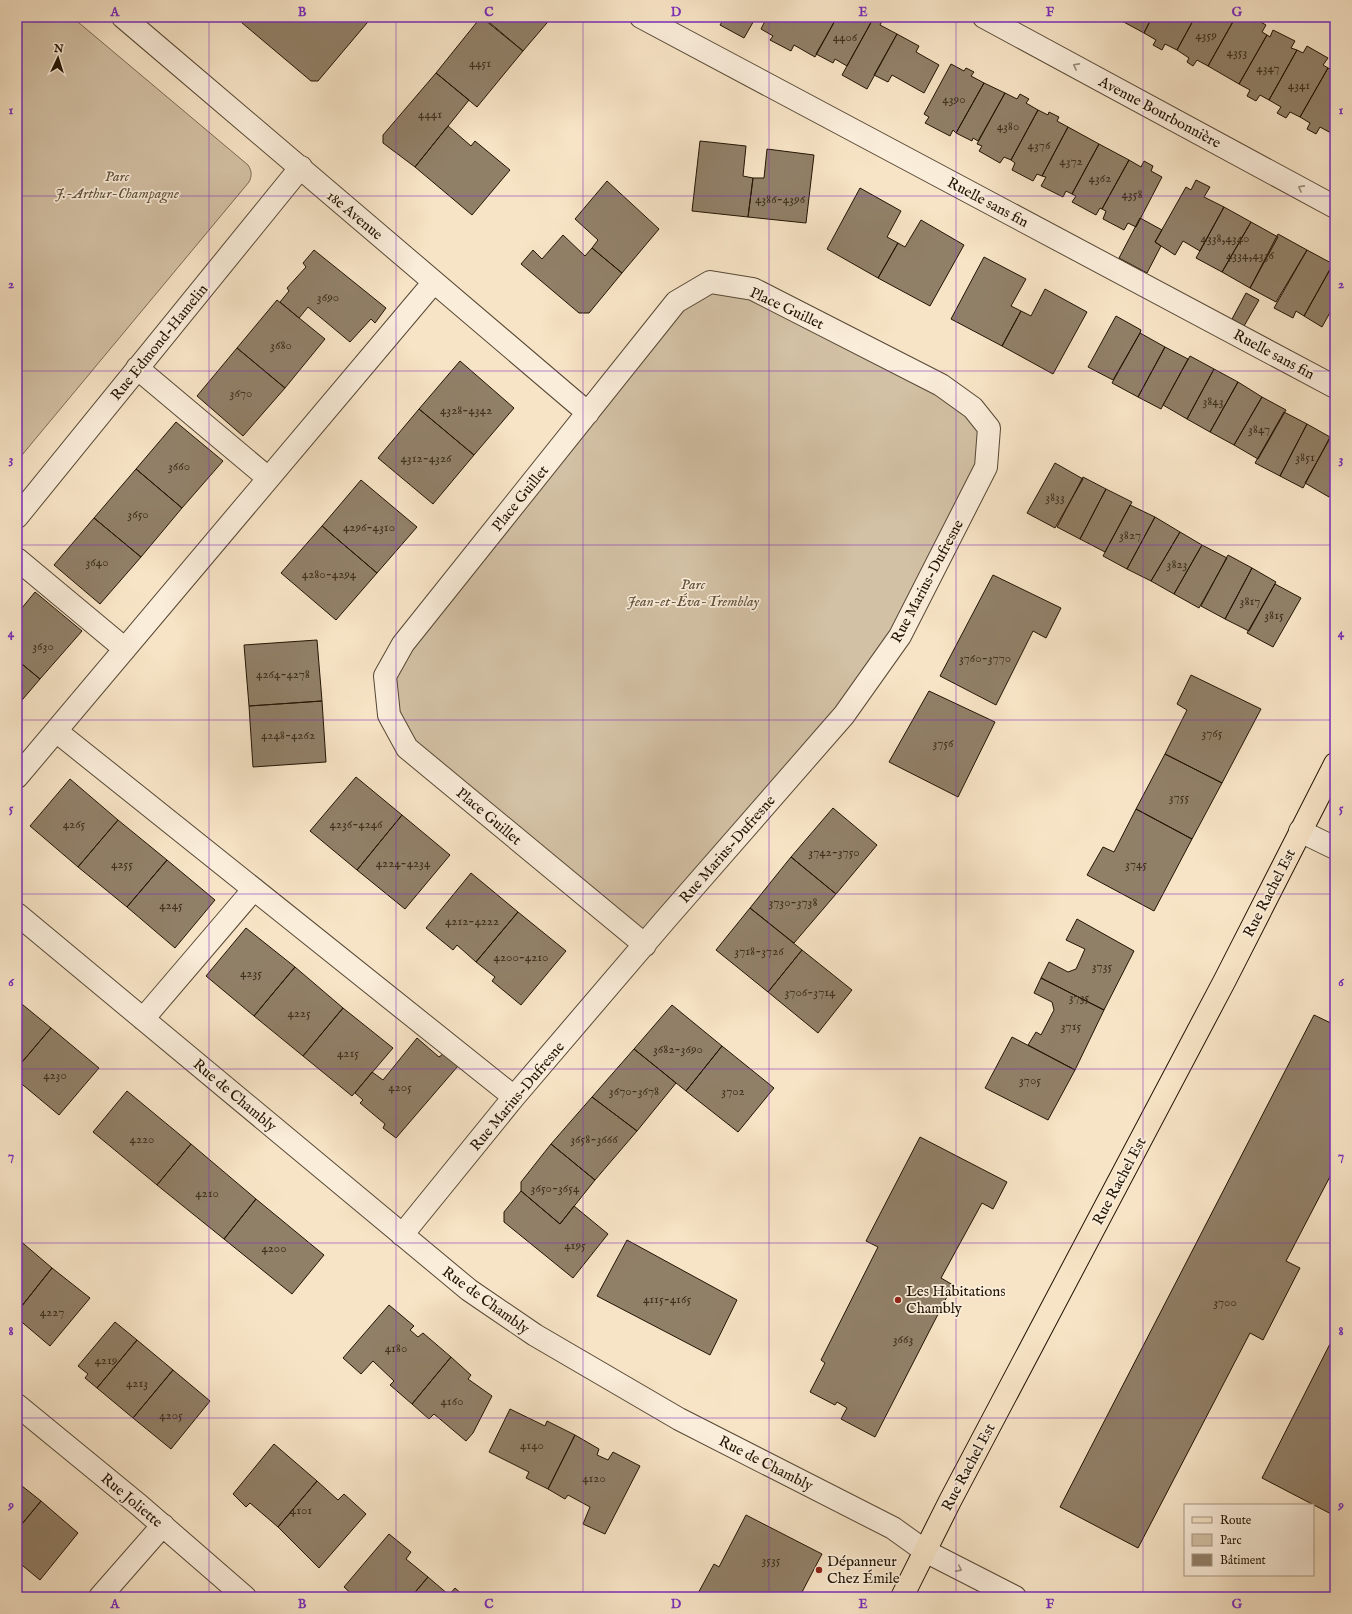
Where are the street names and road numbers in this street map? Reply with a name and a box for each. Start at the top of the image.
street label: Avenue Bourbonnière [1095,72,1224,153]
street label: Ruelle sans fin [944,173,1032,232]
street label: 18e Avenue [323,186,387,244]
street label: Rue Edmond-Hamelin [107,280,212,404]
street label: Place Guillet [747,283,827,334]
street label: Ruelle sans fin [1230,325,1318,384]
street label: Place Guillet [488,461,553,535]
street label: Rue Marius-Dufresne [887,516,968,646]
street label: Place Guillet [452,783,525,849]
street label: Rue Marius-Dufresne [675,791,780,907]
street label: Rue Rachel Est [1239,846,1300,941]
street label: Rue Marius-Dufresne [466,1038,569,1155]
street label: Rue de Chambly [189,1055,281,1136]
street label: Rue Rachel Est [1088,1134,1150,1228]
street label: Rue de Chambly [438,1262,534,1339]
street label: Rue Rachel Est [937,1420,999,1514]
street label: Rue de Chambly [715,1432,817,1496]
street label: Rue Joliette [97,1469,167,1532]

